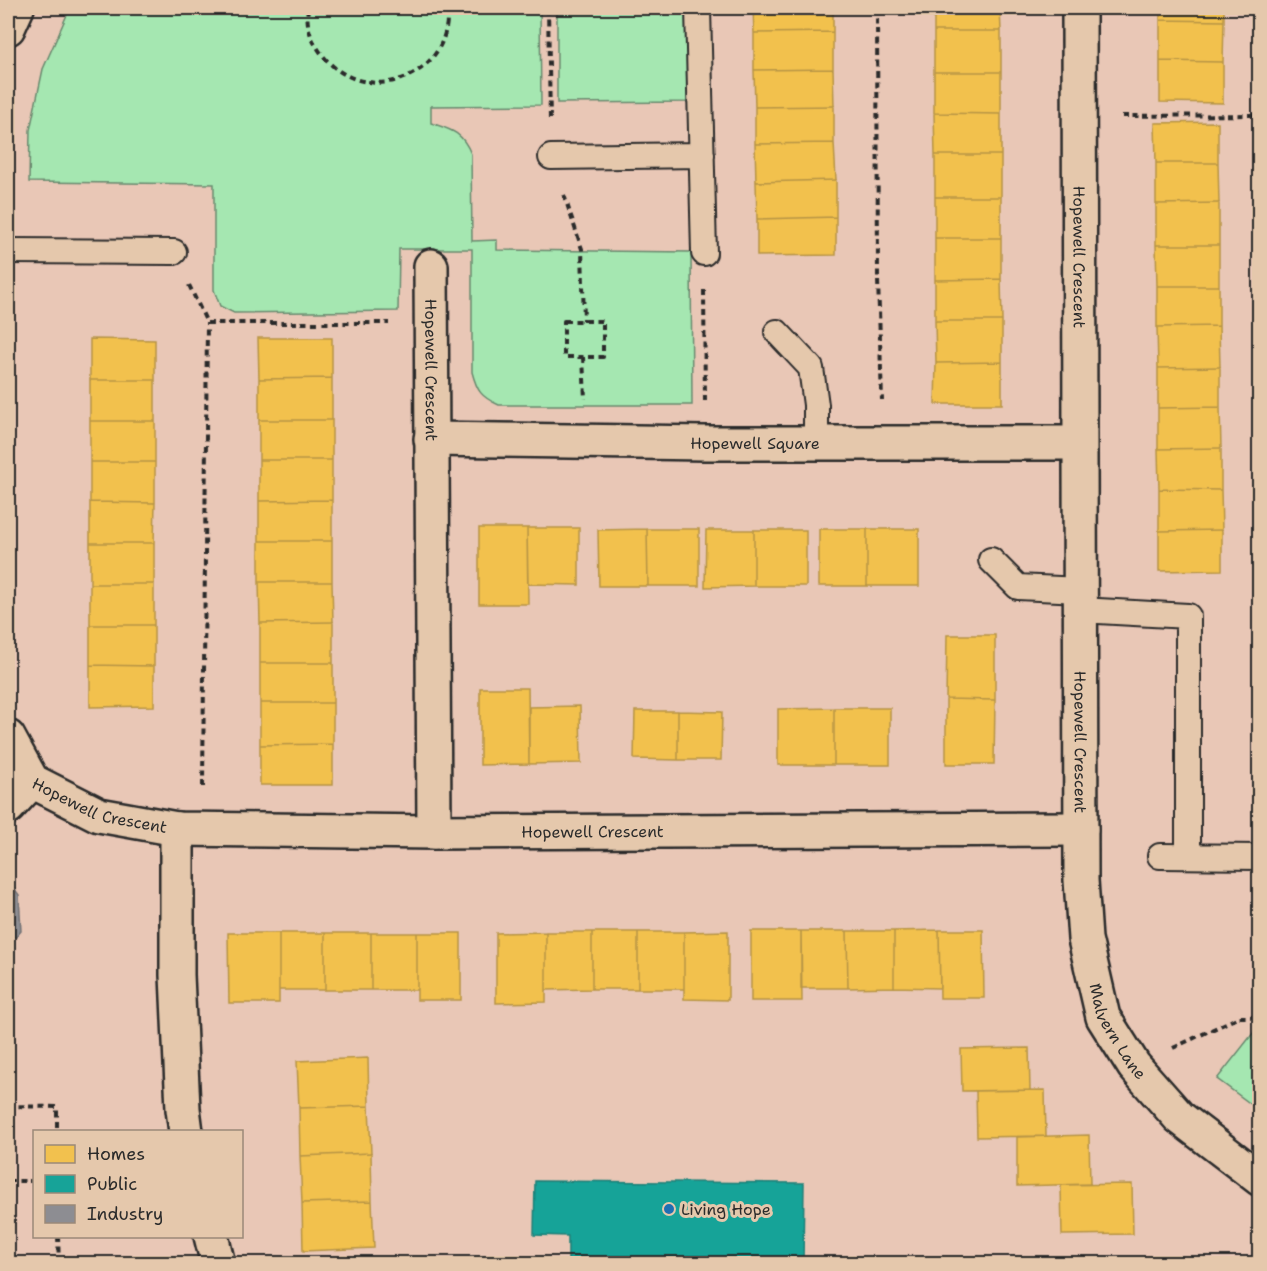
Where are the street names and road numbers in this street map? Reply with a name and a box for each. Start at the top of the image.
street label: Hopewell Crescent [1068,186,1090,328]
street label: Hopewell Crescent [420,299,442,441]
street label: Hopewell Square [690,433,820,454]
street label: Hopewell Crescent [1070,671,1091,813]
street label: Hopewell Crescent [28,773,169,838]
street label: Hopewell Crescent [521,821,664,843]
street label: Malvern Lane [1085,981,1151,1084]

